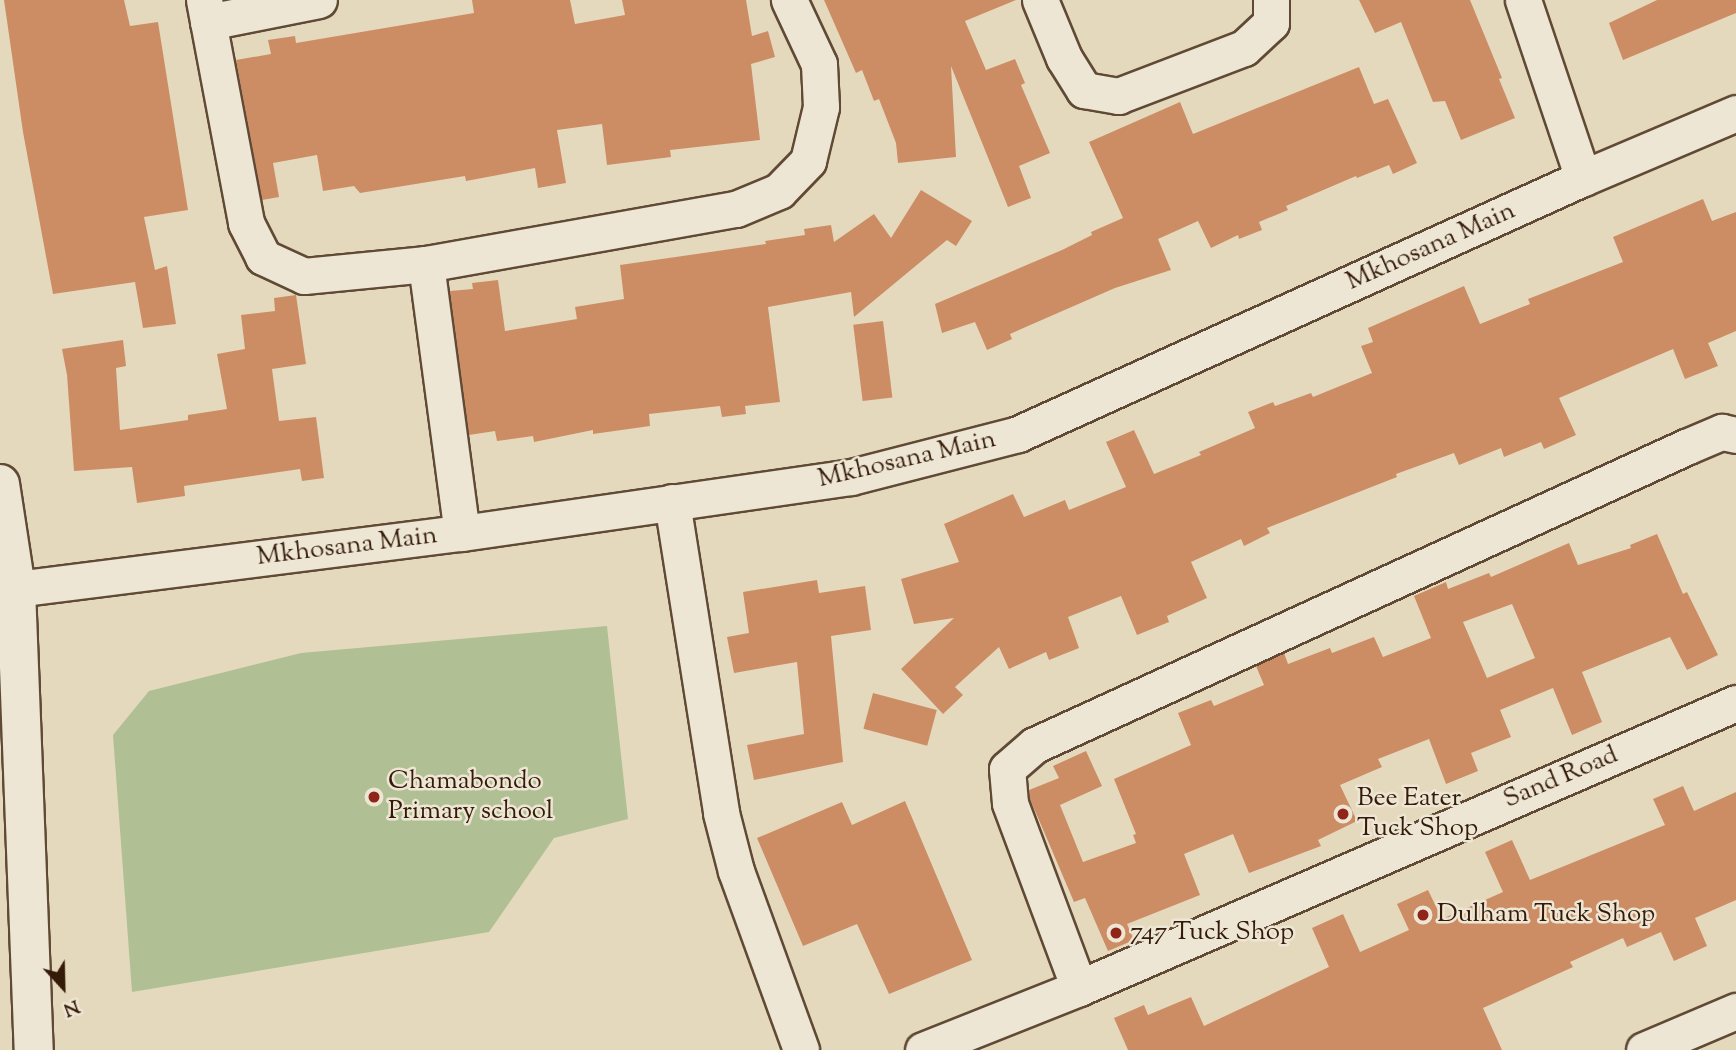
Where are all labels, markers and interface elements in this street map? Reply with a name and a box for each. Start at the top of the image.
street label: Mkhosana Main [1342,196,1520,298]
street label: Mkhosana Main [815,424,999,496]
street label: Mkhosana Main [255,520,439,574]
street label: Sand Road [1499,740,1623,816]
place label: Chamabondo Primary school [388,766,553,828]
place label: Bee Eater Tuck Shop [1357,783,1478,844]
marker: Chamabondo Primary school [366,789,382,805]
marker: Bee Eater Tuck Shop [1335,806,1351,822]
place label: Dulham Tuck Shop [1437,899,1655,931]
marker: Dulham Tuck Shop [1415,907,1431,923]
place label: 747 Tuck Shop [1130,917,1294,949]
marker: 747 Tuck Shop [1108,925,1124,941]
north arrow [28,952,98,1022]
text: N [59,992,83,1022]

